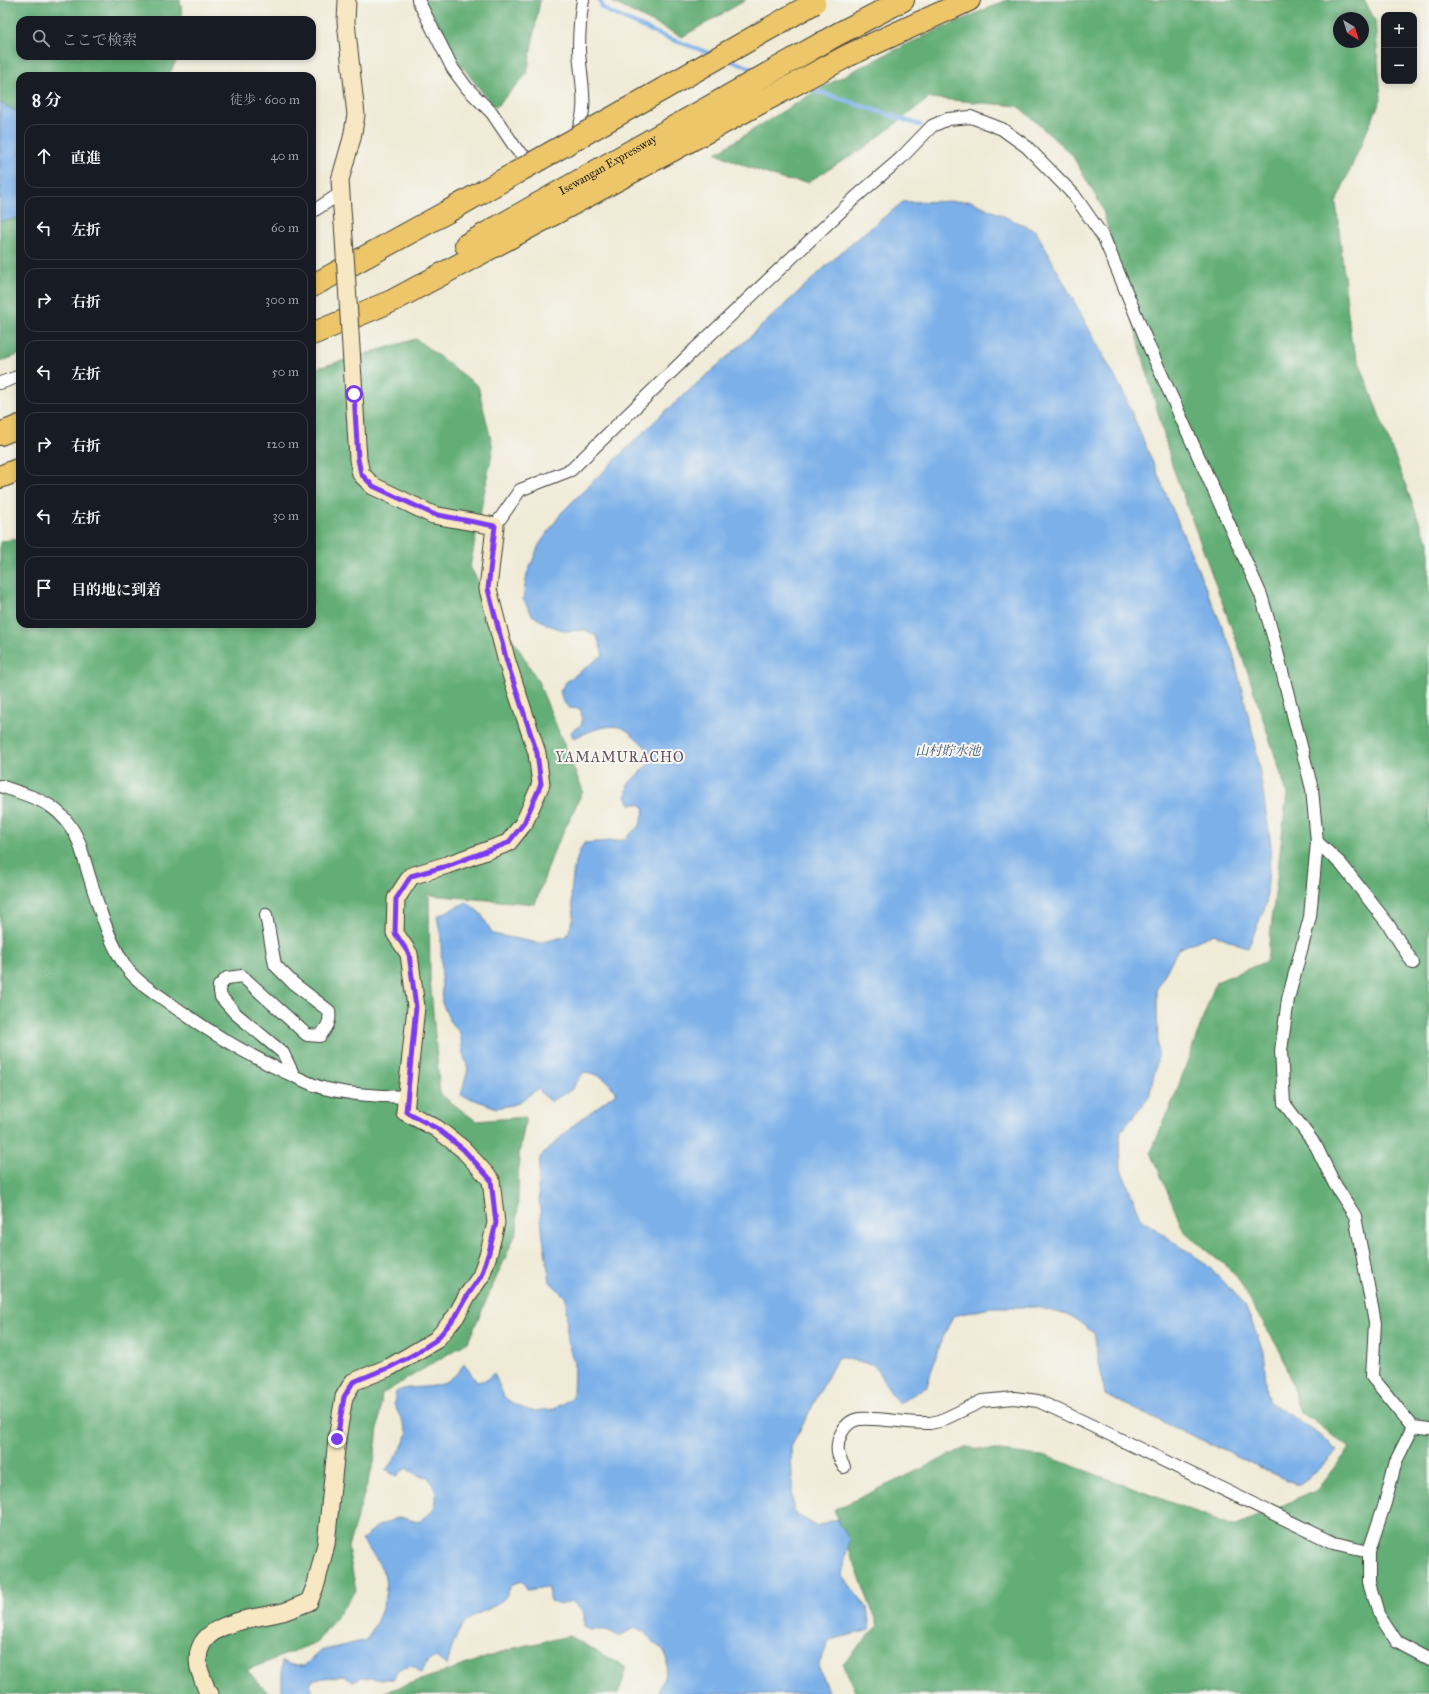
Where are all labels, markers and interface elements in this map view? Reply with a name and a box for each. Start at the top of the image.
north arrow [1333,12,1369,48]
map controls [1381,12,1417,84]
button: + [1381,12,1417,48]
search box [16,16,316,60]
icon: search [30,27,52,49]
text: ここで検索 [62,31,137,49]
button: − [1381,48,1417,84]
text: 8 分 [32,90,62,111]
text: 徒歩 · 600 m [230,92,300,108]
street label: Isewangan Expressway [556,131,659,198]
icon: ahead [33,145,55,167]
text: 40 m [270,148,299,164]
text: 直進 [71,149,101,167]
icon: left [33,217,55,239]
text: 60 m [271,220,299,236]
text: 左折 [71,221,101,239]
icon: right [33,289,55,311]
text: 300 m [265,292,299,308]
text: 右折 [71,293,101,311]
icon: left [33,361,55,383]
text: 50 m [272,364,299,380]
text: 左折 [71,365,101,383]
route start [345,385,363,403]
icon: right [33,433,55,455]
text: 120 m [266,436,299,452]
text: 右折 [71,437,101,455]
icon: left [33,505,55,527]
text: 30 m [273,508,299,524]
text: 左折 [71,509,101,527]
icon: arrive [33,577,55,599]
text: 目的地に到着 [71,581,161,599]
water label: 山村貯水池 [915,743,982,759]
district label: YAMAMURACHO [555,749,685,766]
route end [328,1430,346,1448]

